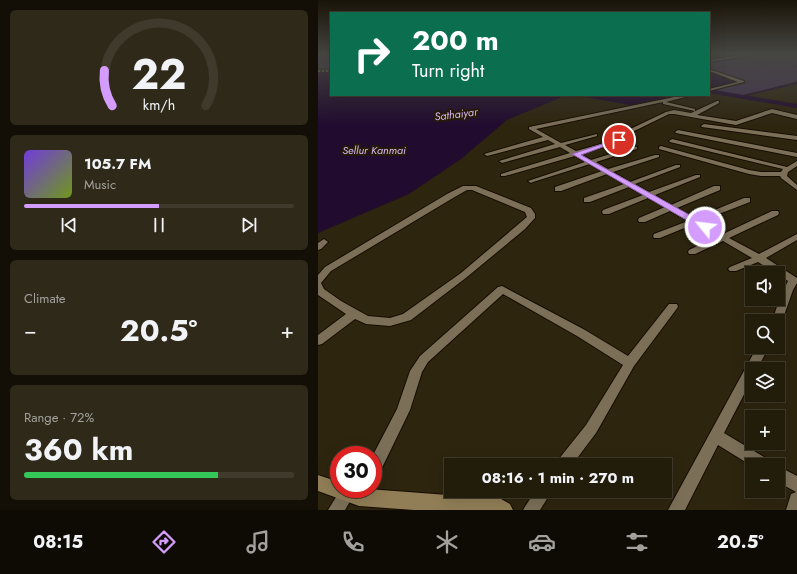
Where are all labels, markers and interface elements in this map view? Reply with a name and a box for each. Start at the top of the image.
text: 200 m [412,20,499,61]
icon: right [346,28,398,80]
text: 22 [132,43,186,104]
text: Turn right [412,58,484,84]
text: km/h [143,94,175,114]
water label: Sathaiyar [433,103,480,125]
pin [602,123,636,157]
icon: arrive [608,129,630,151]
water label: Sellur Kanmai [342,142,406,158]
text: 105.7 FM [84,153,151,175]
text: Music [84,175,116,194]
position arrow [684,206,726,248]
icon: previous [58,214,80,236]
icon: pause [148,214,170,236]
icon: next [238,214,260,236]
map controls [745,266,785,498]
button: sound [745,266,785,306]
text: Climate [24,289,65,308]
text: 20.5° [120,309,197,352]
text: − [24,314,37,346]
text: + [280,314,294,346]
button: search [745,314,785,354]
button: layers [745,362,785,402]
text: Range · 72% [24,408,94,427]
button: + [745,410,785,450]
text: 360 km [24,428,133,471]
speed limit sign: 30 [330,446,382,498]
button: − [745,458,785,498]
text: 08:16 · 1 min · 270 m [482,467,634,489]
icon: directions [150,528,178,556]
icon: music [244,528,272,556]
icon: phone [339,528,367,556]
icon: climate [433,528,461,556]
icon: car [528,528,556,556]
icon: filters [623,528,651,556]
text: 08:15 [33,529,83,555]
text: 20.5° [717,529,764,555]

